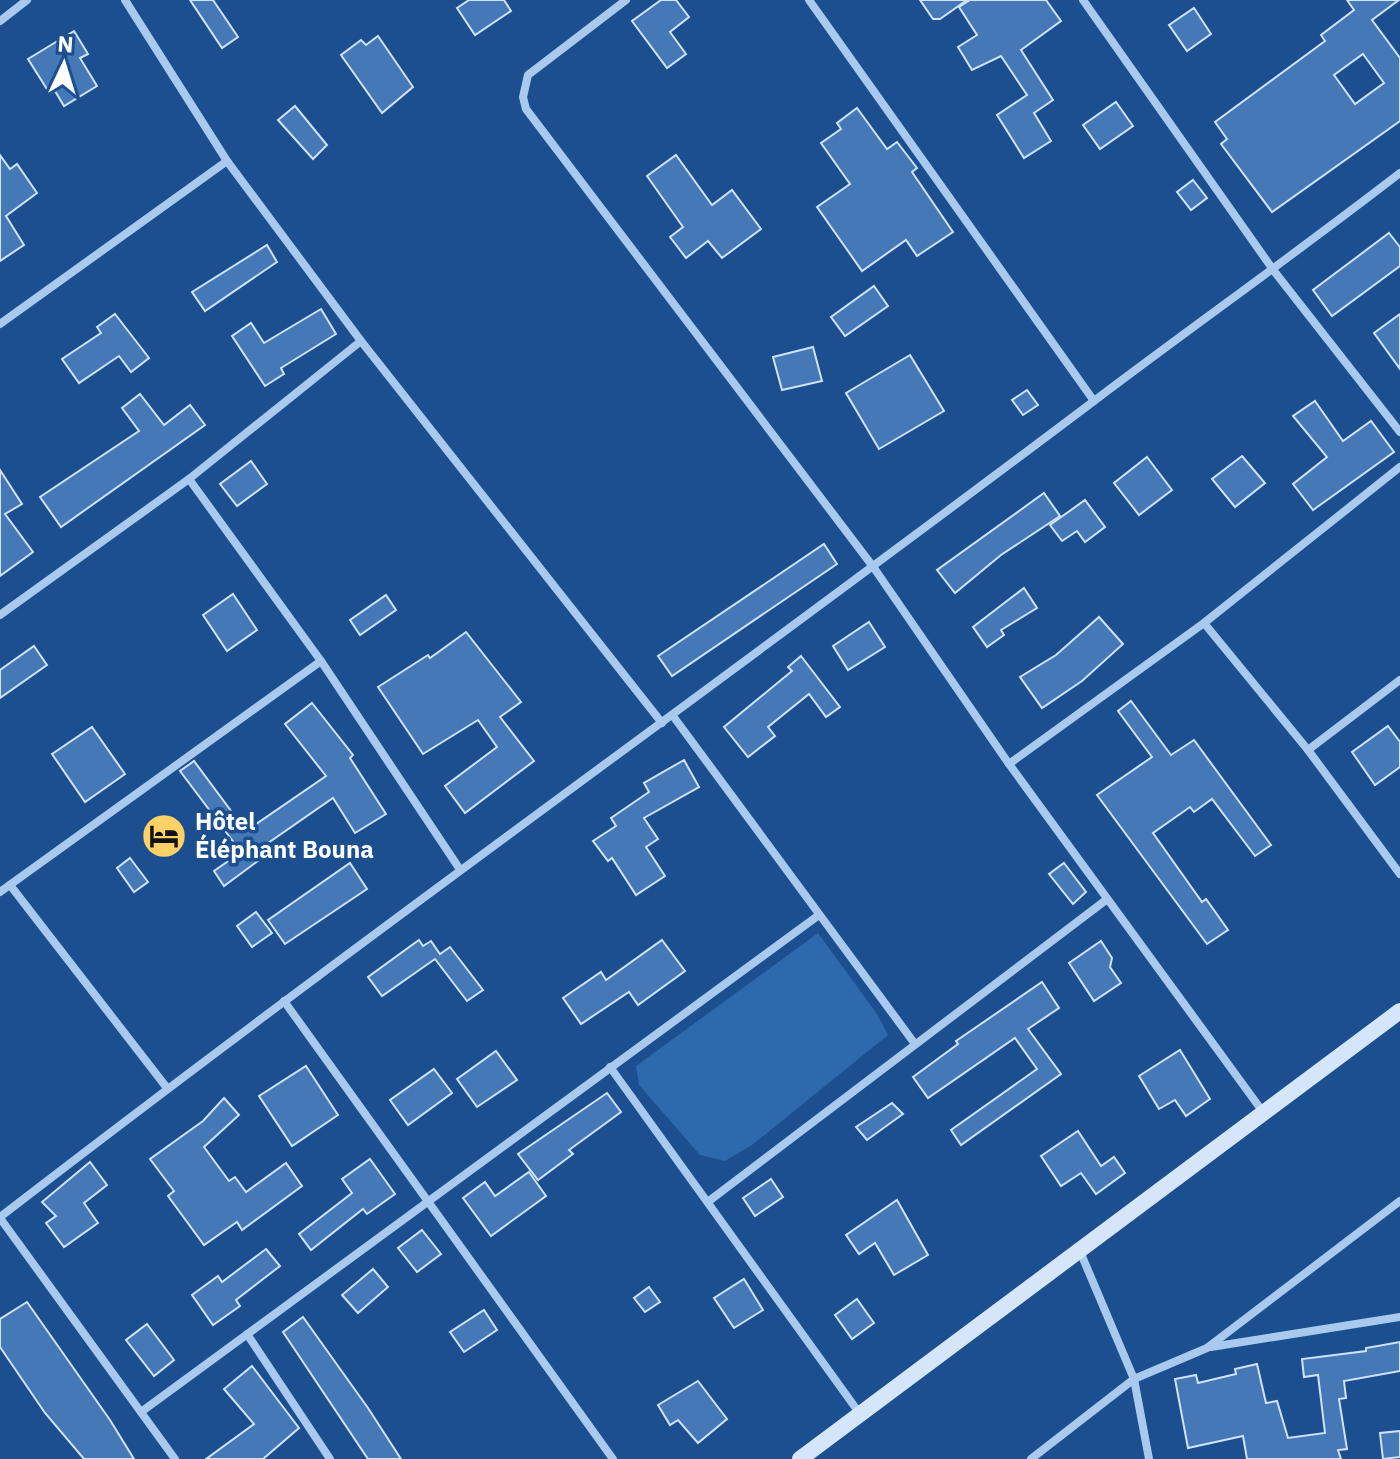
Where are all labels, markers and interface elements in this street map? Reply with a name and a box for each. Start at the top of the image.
north arrow [24,24,104,104]
text: N [56,29,74,59]
place label: Hôtel Éléphant Bouna [195,805,374,865]
hotel icon: Hôtel Éléphant Bouna [140,812,188,860]

